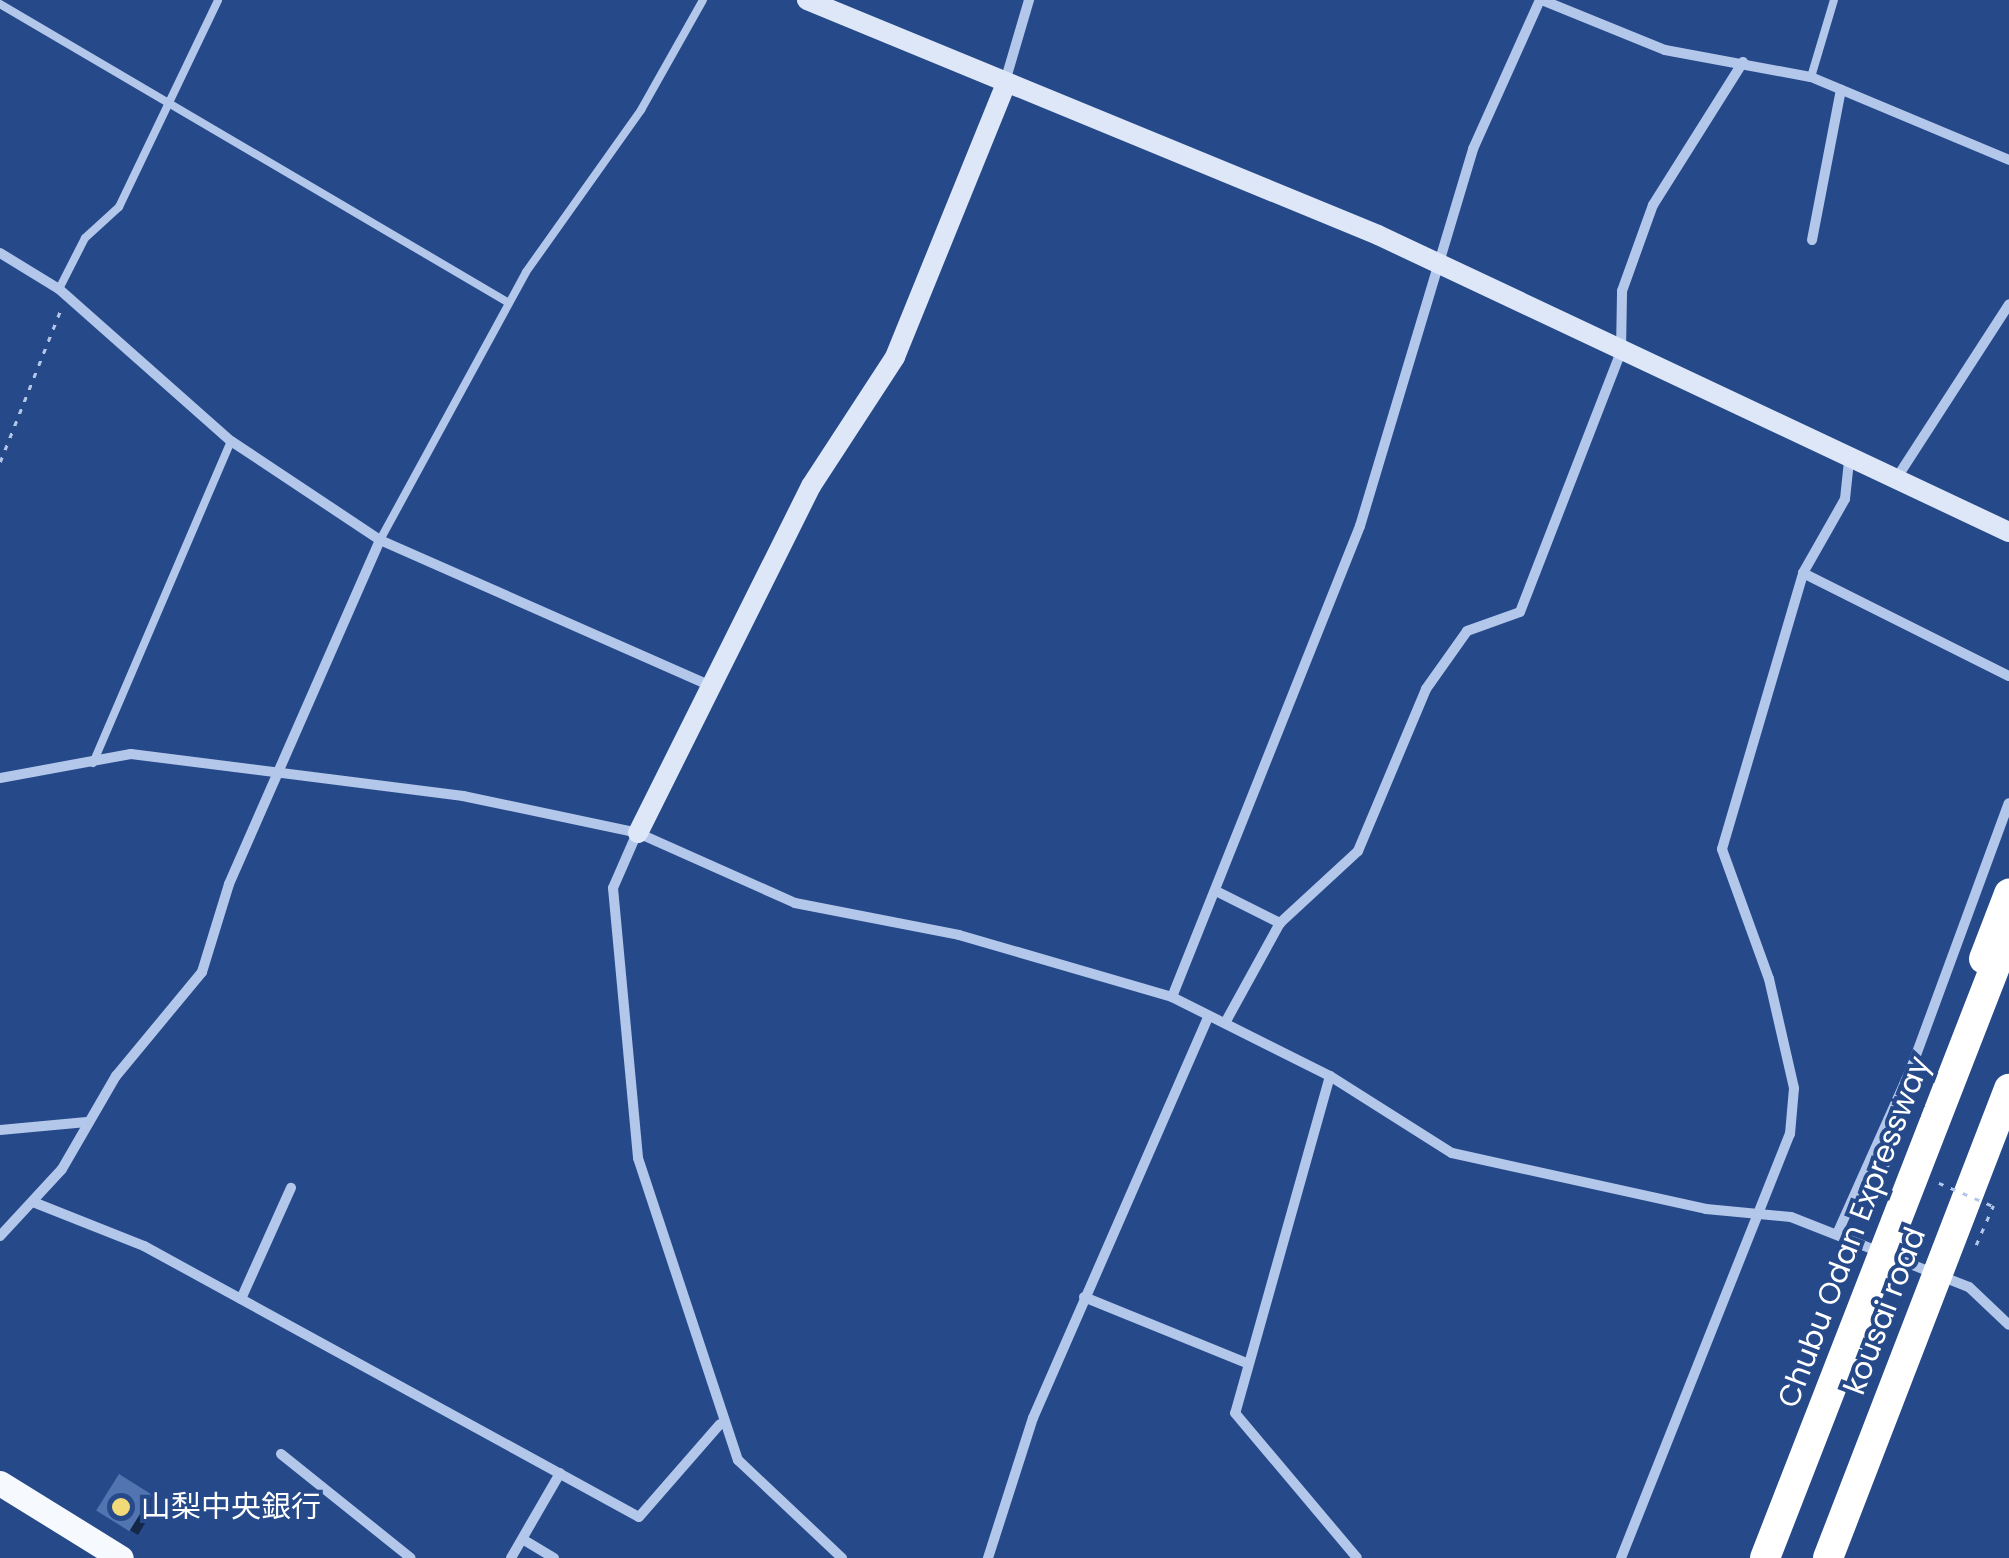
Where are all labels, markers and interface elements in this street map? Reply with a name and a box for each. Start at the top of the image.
street label: Chubu Odan Expressway [1770,1051,1938,1413]
street label: kousai road [1837,1222,1933,1400]
place label: 山梨中央銀行 [141,1489,321,1525]
marker: 山梨中央銀行 [110,1496,132,1518]

